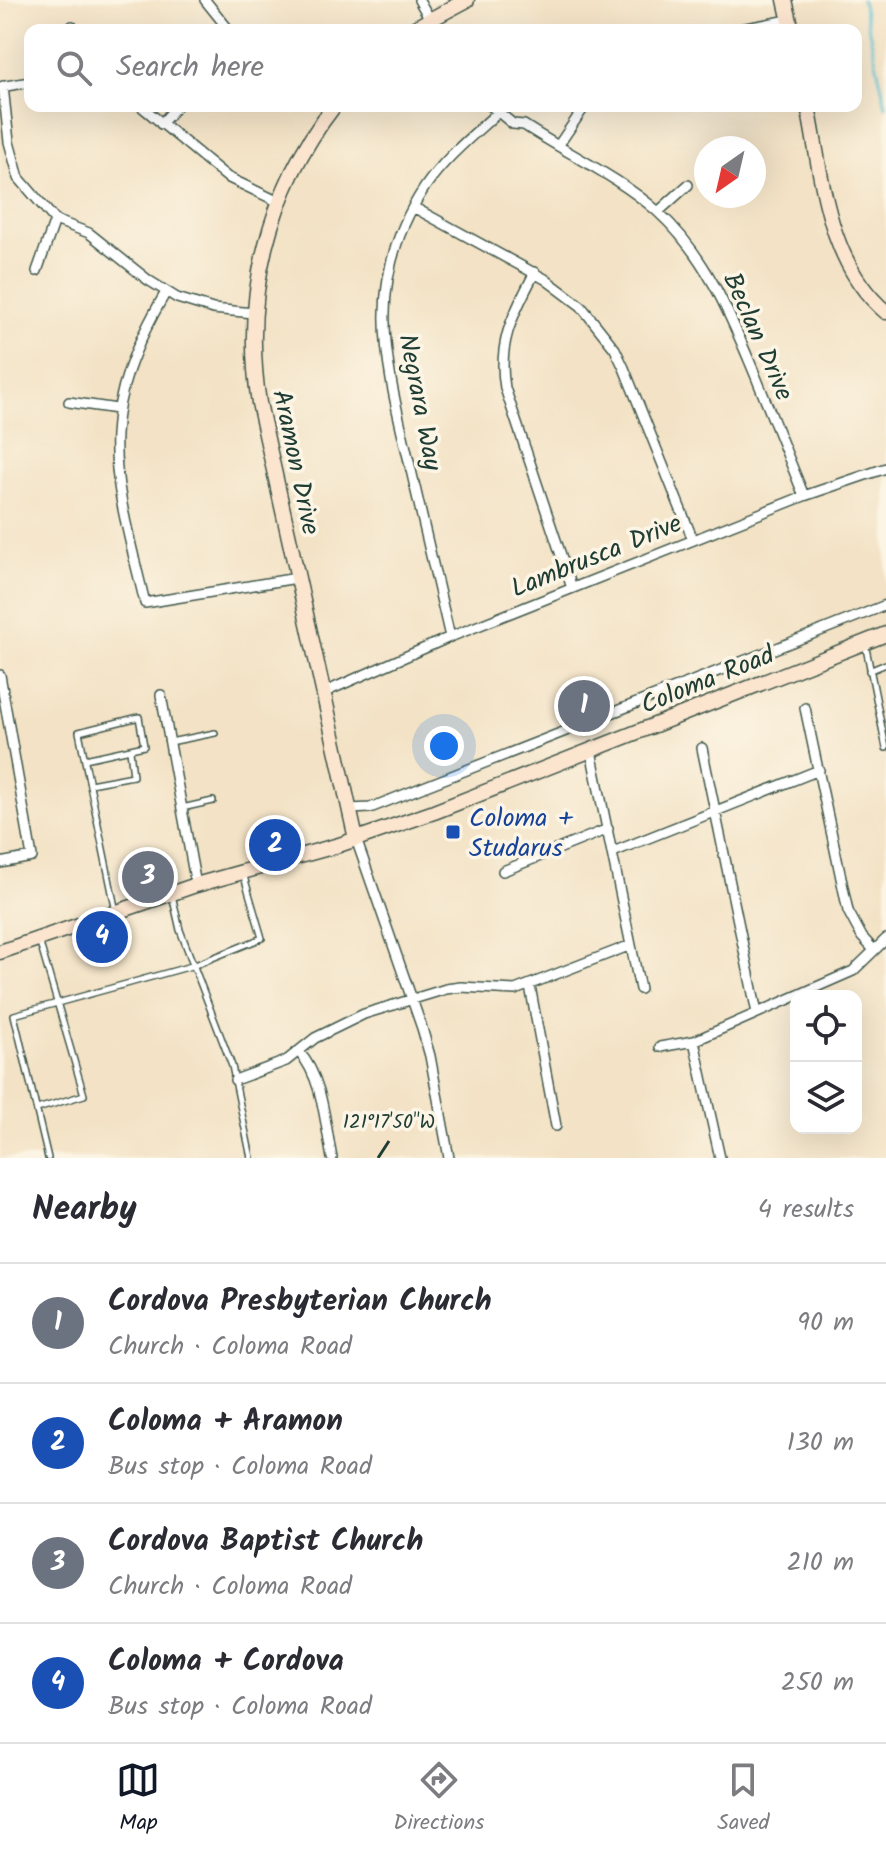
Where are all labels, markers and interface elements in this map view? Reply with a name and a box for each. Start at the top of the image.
search box [24,24,862,112]
text: Search here [116,44,264,92]
icon: search [52,46,96,90]
north arrow [694,136,766,208]
street label: Beclan Drive [710,266,804,408]
street label: Negrara Way [385,330,453,475]
street label: Aramon Drive [259,386,331,539]
street label: Lambrusca Drive [505,503,689,610]
street label: Coloma Road [635,635,782,727]
pin: 1 [558,676,610,736]
your location [424,726,464,766]
place label: Coloma + Studarus [469,798,574,870]
pin: 2 [249,815,301,875]
marker: Coloma + Studarus [444,823,462,841]
pin: 3 [122,847,174,907]
pin: 4 [76,907,128,967]
map controls [790,990,862,1134]
button: locate [790,990,862,1062]
button: layers [790,1062,862,1134]
text: 121°17'50"W [343,1107,435,1139]
text: Nearby [32,1183,137,1237]
text: 4 results [758,1189,854,1231]
text: Cordova Presbyterian Church [108,1278,492,1326]
text: 1 [54,1302,62,1344]
text: 90 m [797,1302,854,1344]
text: Church · Coloma Road [108,1326,352,1368]
text: Coloma + Aramon [108,1398,343,1446]
text: 2 [50,1422,66,1464]
text: 130 m [787,1422,854,1464]
text: Bus stop · Coloma Road [108,1446,372,1488]
text: Cordova Baptist Church [108,1518,423,1566]
text: 3 [51,1542,65,1584]
text: 210 m [787,1542,854,1584]
text: Church · Coloma Road [108,1566,352,1608]
text: Coloma + Cordova [108,1638,344,1686]
text: 4 [51,1662,65,1704]
text: 250 m [781,1662,854,1704]
text: Bus stop · Coloma Road [108,1686,372,1728]
tab: Map [116,1758,160,1841]
tab: Directions [393,1758,485,1841]
tab: Saved [717,1758,770,1841]

